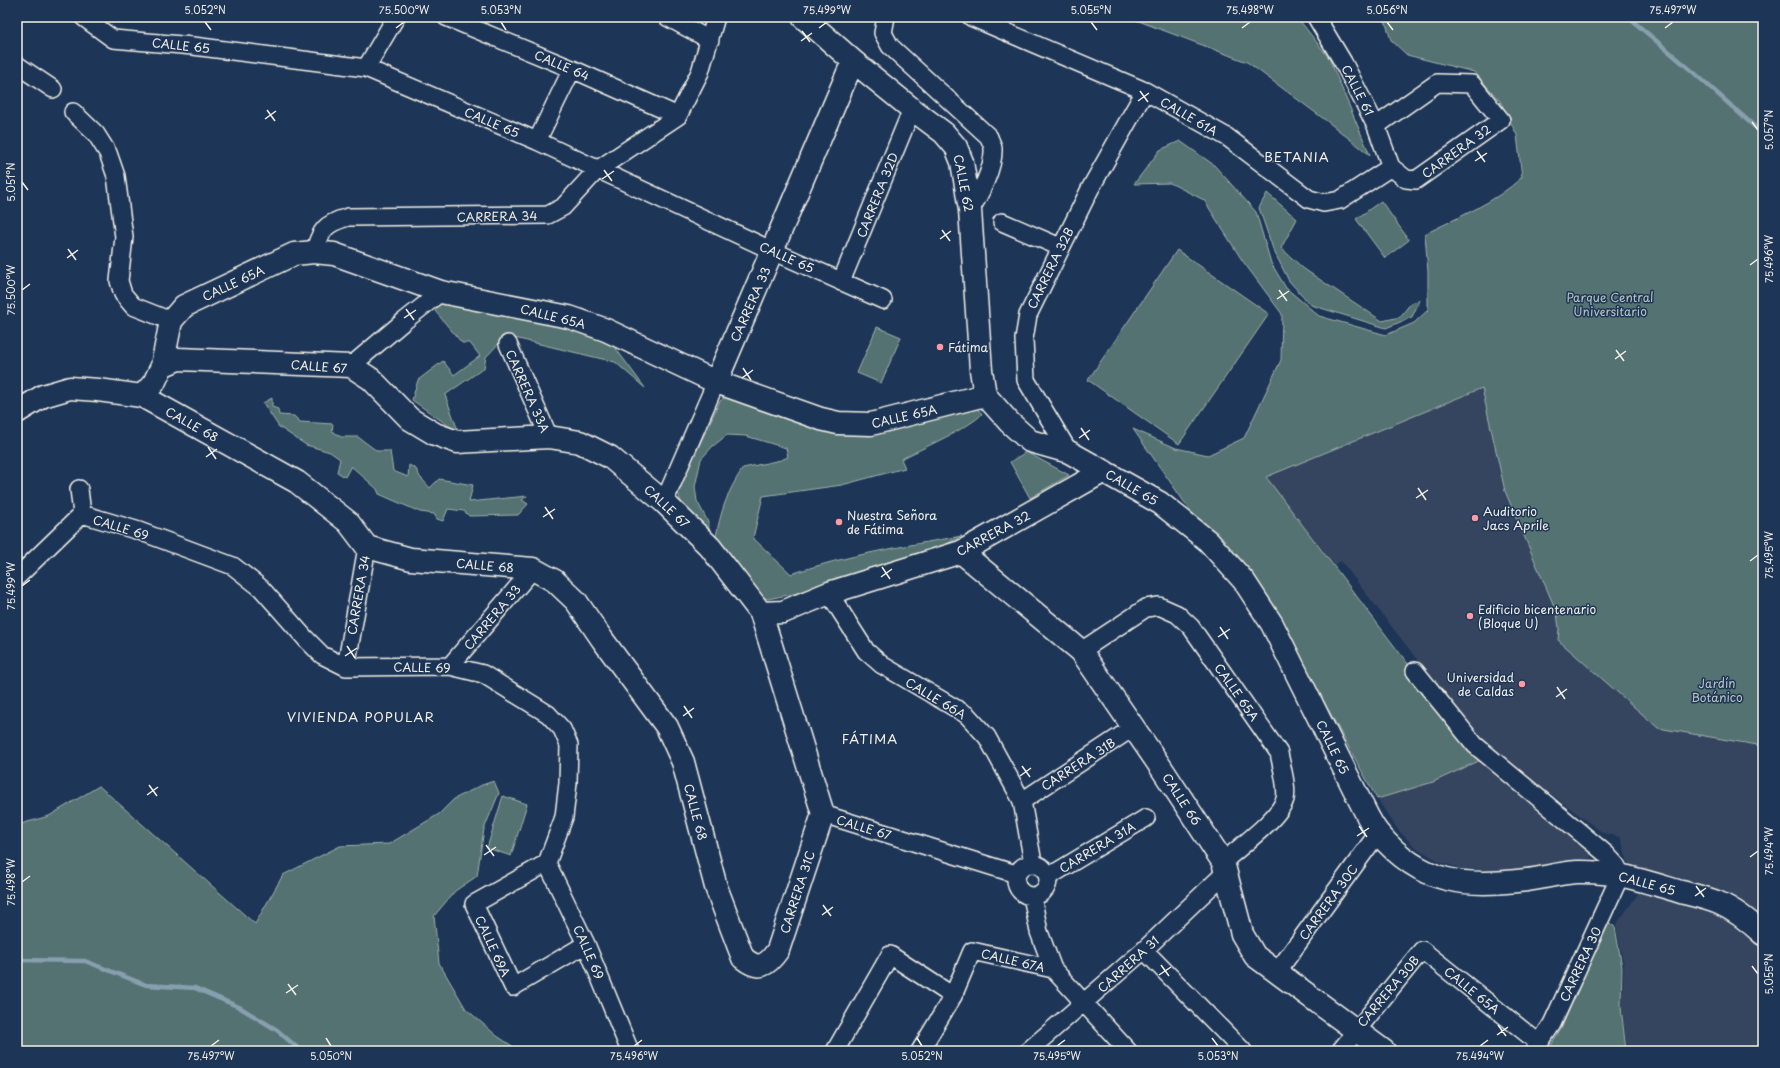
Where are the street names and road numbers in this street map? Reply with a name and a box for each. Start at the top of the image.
street label: CALLE 65 [151,33,211,57]
street label: CALLE 64 [532,45,592,85]
street label: CALLE 61 [1337,61,1379,119]
street label: CALLE 61A [1157,92,1221,140]
street label: CALLE 65 [462,102,522,142]
street label: CARRERA 32 [1418,120,1494,182]
street label: CARRERA 32D [852,150,902,240]
street label: CALLE 62 [950,153,978,213]
street label: CARRERA 34 [457,206,538,226]
street label: CARRERA 32B [1022,224,1078,312]
street label: CALLE 65 [757,237,817,277]
street label: CALLE 65A [199,261,267,305]
street label: CARRERA 33 [725,264,775,344]
street label: CALLE 65A [518,299,588,333]
street label: CARRERA 33A [502,347,554,435]
street label: CALLE 67 [290,355,348,377]
street label: CALLE 65A [869,400,939,432]
street label: CALLE 68 [162,402,222,446]
street label: CALLE 65 [1102,465,1162,509]
street label: CALLE 67 [640,480,694,532]
street label: CARRERA 32 [953,506,1033,560]
street label: CALLE 69 [91,510,151,544]
street label: CARRERA 34 [342,554,374,636]
street label: CALLE 68 [455,554,515,576]
street label: CARRERA 33 [459,580,525,654]
street label: CALLE 69 [393,658,451,676]
street label: CALLE 65A [1210,660,1264,724]
street label: CALLE 66A [902,673,970,723]
street label: CALLE 65 [1312,717,1354,777]
street label: CARRERA 31B [1037,733,1119,795]
street label: CALLE 66 [1158,769,1206,829]
street label: CALLE 68 [680,782,712,842]
street label: CALLE 67 [834,810,894,844]
street label: CARRERA 31A [1056,817,1138,877]
street label: CARRERA 31C [775,848,819,936]
street label: CARRERA 30C [1294,860,1362,944]
street label: CALLE 65 [1617,867,1677,899]
street label: CALLE 69A [471,912,515,980]
street label: CALLE 69 [569,922,609,982]
street label: CARRERA 30 [1555,923,1605,1004]
street label: CARRERA 31 [1093,931,1163,997]
street label: CALLE 67A [979,944,1047,976]
street label: CARRERA 30B [1353,951,1423,1031]
street label: CALLE 65A [1440,962,1504,1018]

